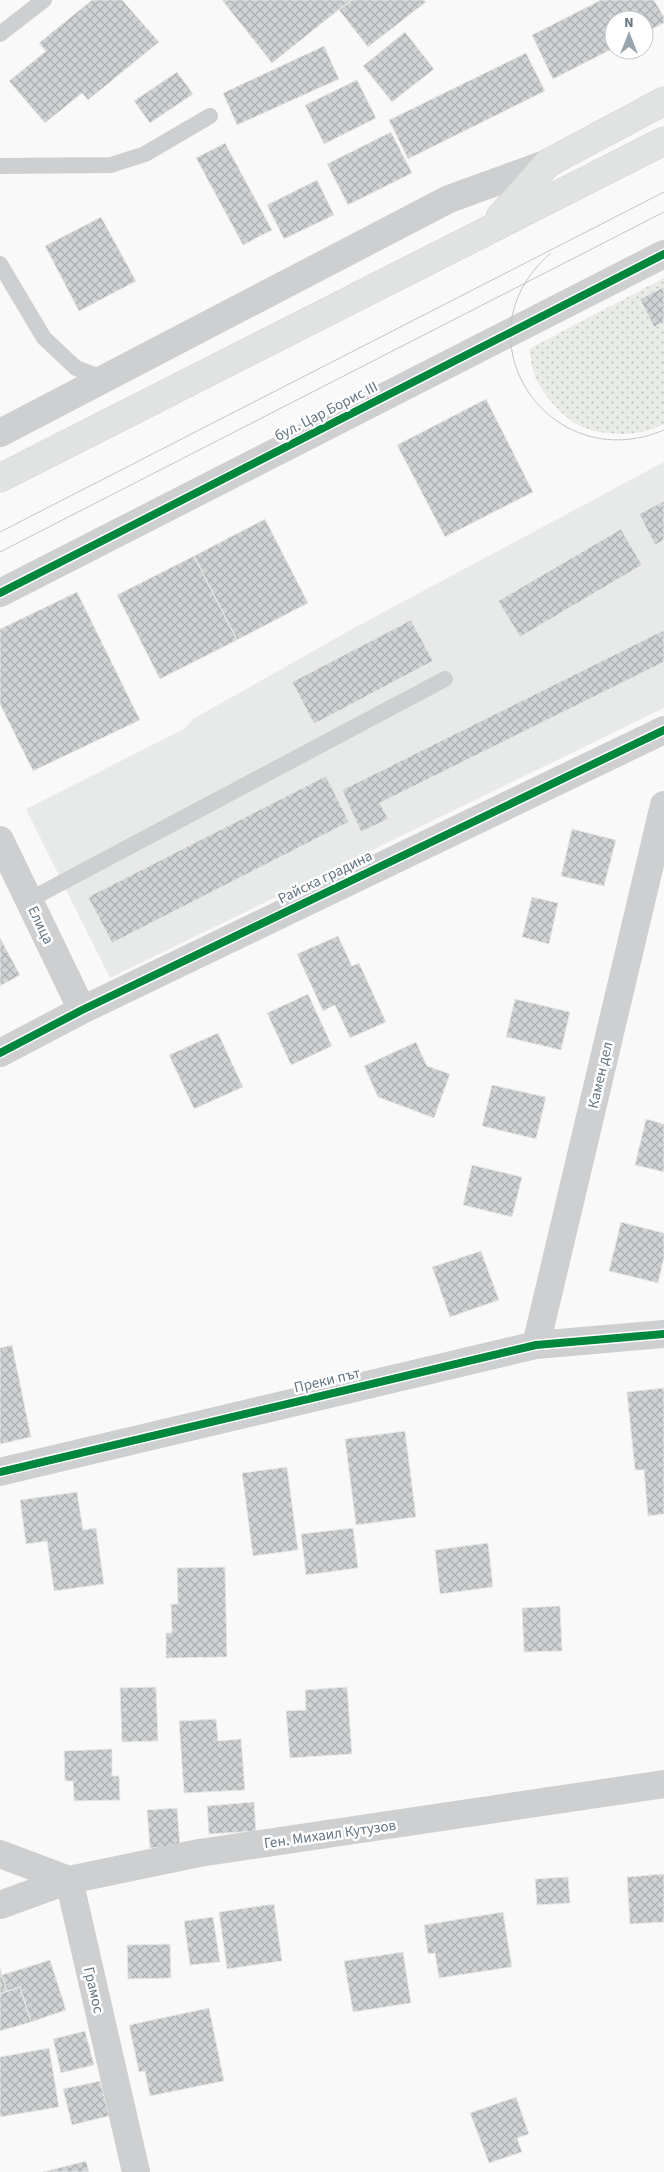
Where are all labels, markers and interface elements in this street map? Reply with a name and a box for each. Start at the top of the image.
north arrow [604,10,654,60]
text: N [624,13,634,33]
street label: бул. Цар Борис III [271,376,382,447]
street label: Райска градина [274,845,376,909]
street label: Елица [22,902,59,948]
street label: Камен дел [583,1040,618,1111]
street label: Преки път [292,1363,362,1398]
street label: Ген. Михаил Кутузов [263,1815,398,1854]
street label: Грамос [78,1965,109,2015]

